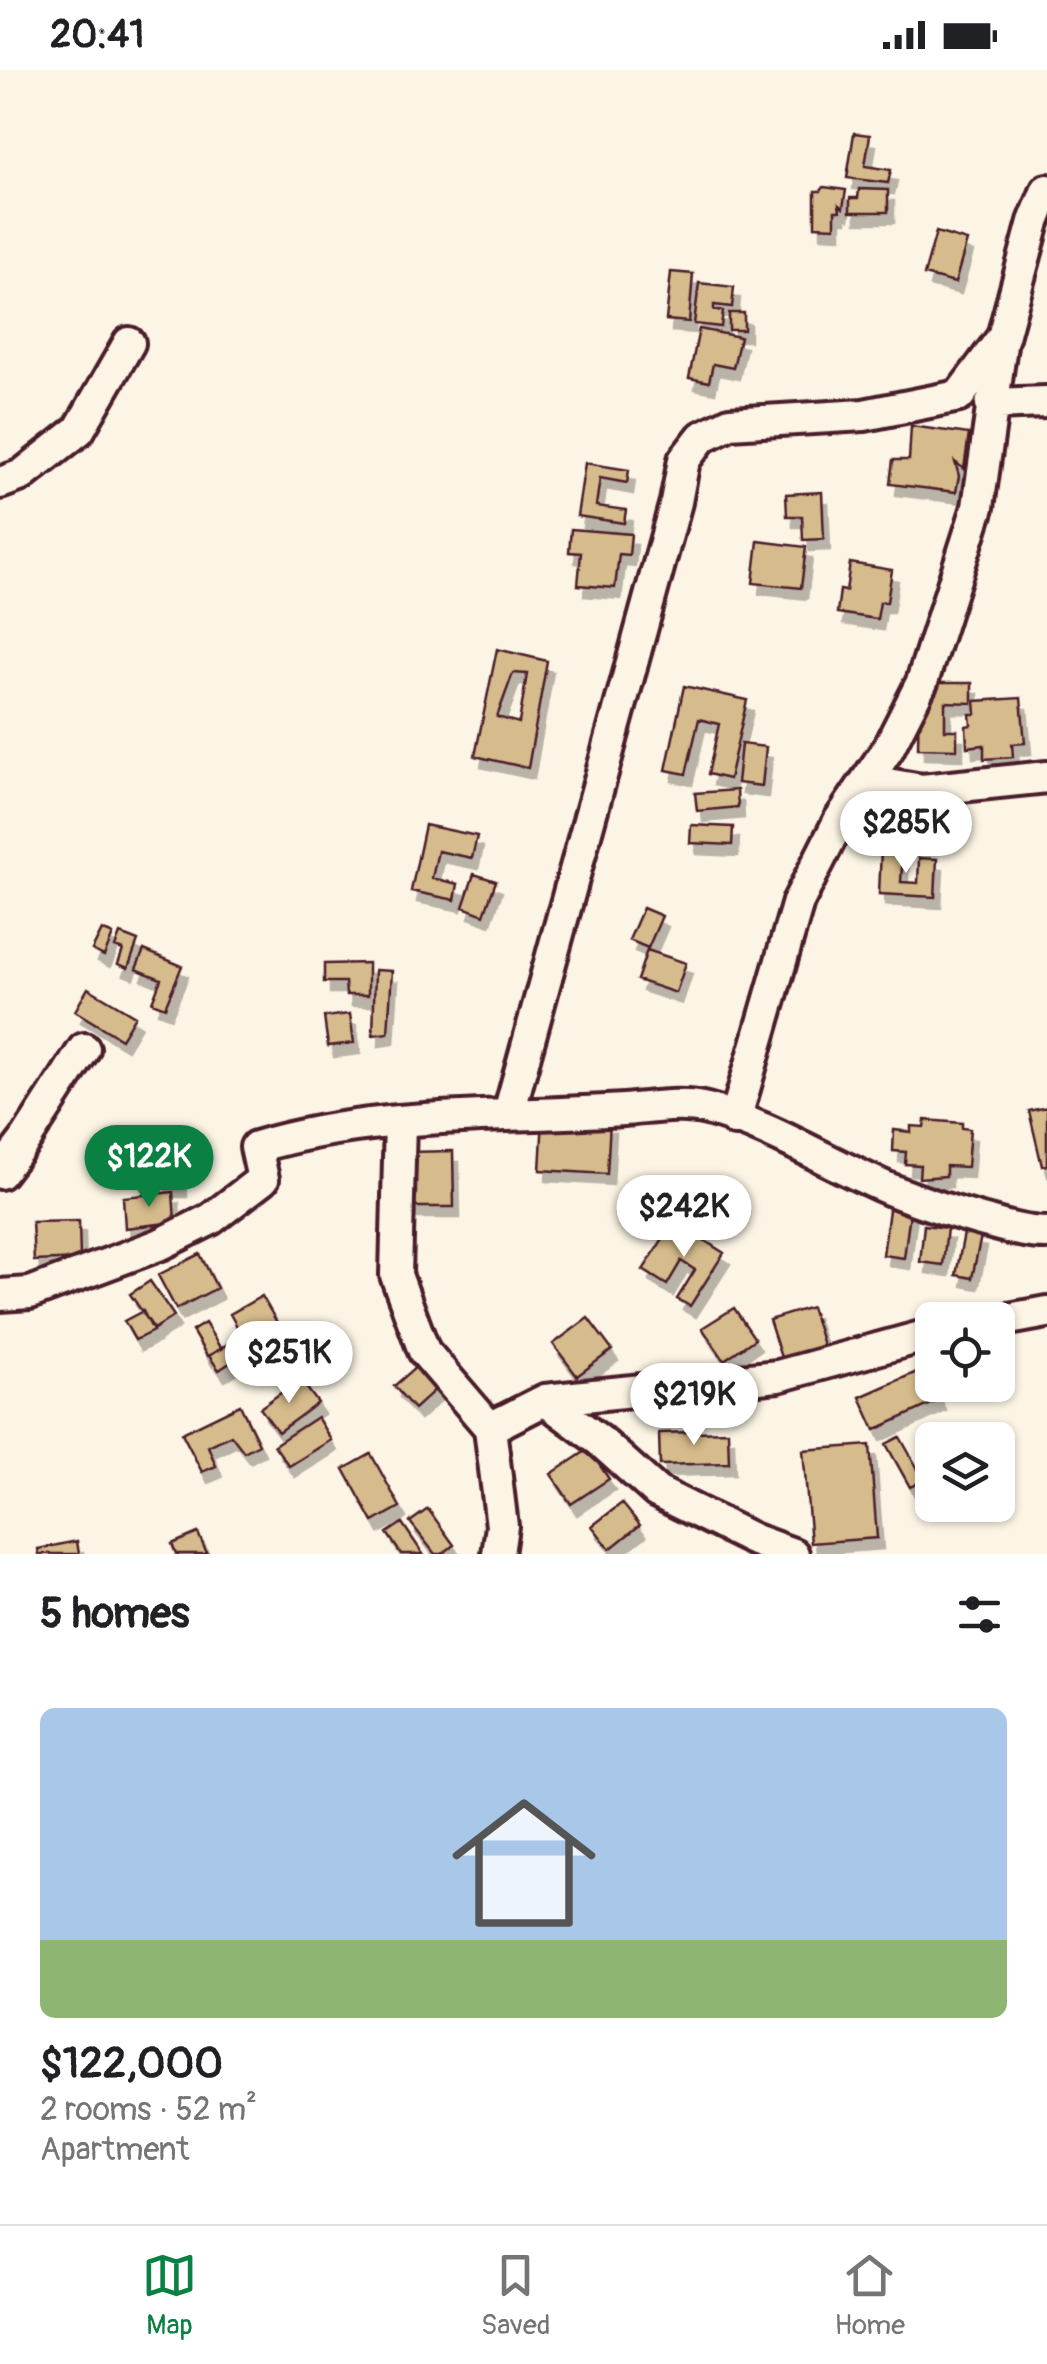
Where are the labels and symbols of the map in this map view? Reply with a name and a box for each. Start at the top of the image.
pin: $285K [836,791,976,876]
pin: $122K [79,1125,219,1210]
pin: $242K [614,1175,754,1260]
pin: $251K [219,1321,359,1406]
pin: $219K [624,1363,764,1448]

